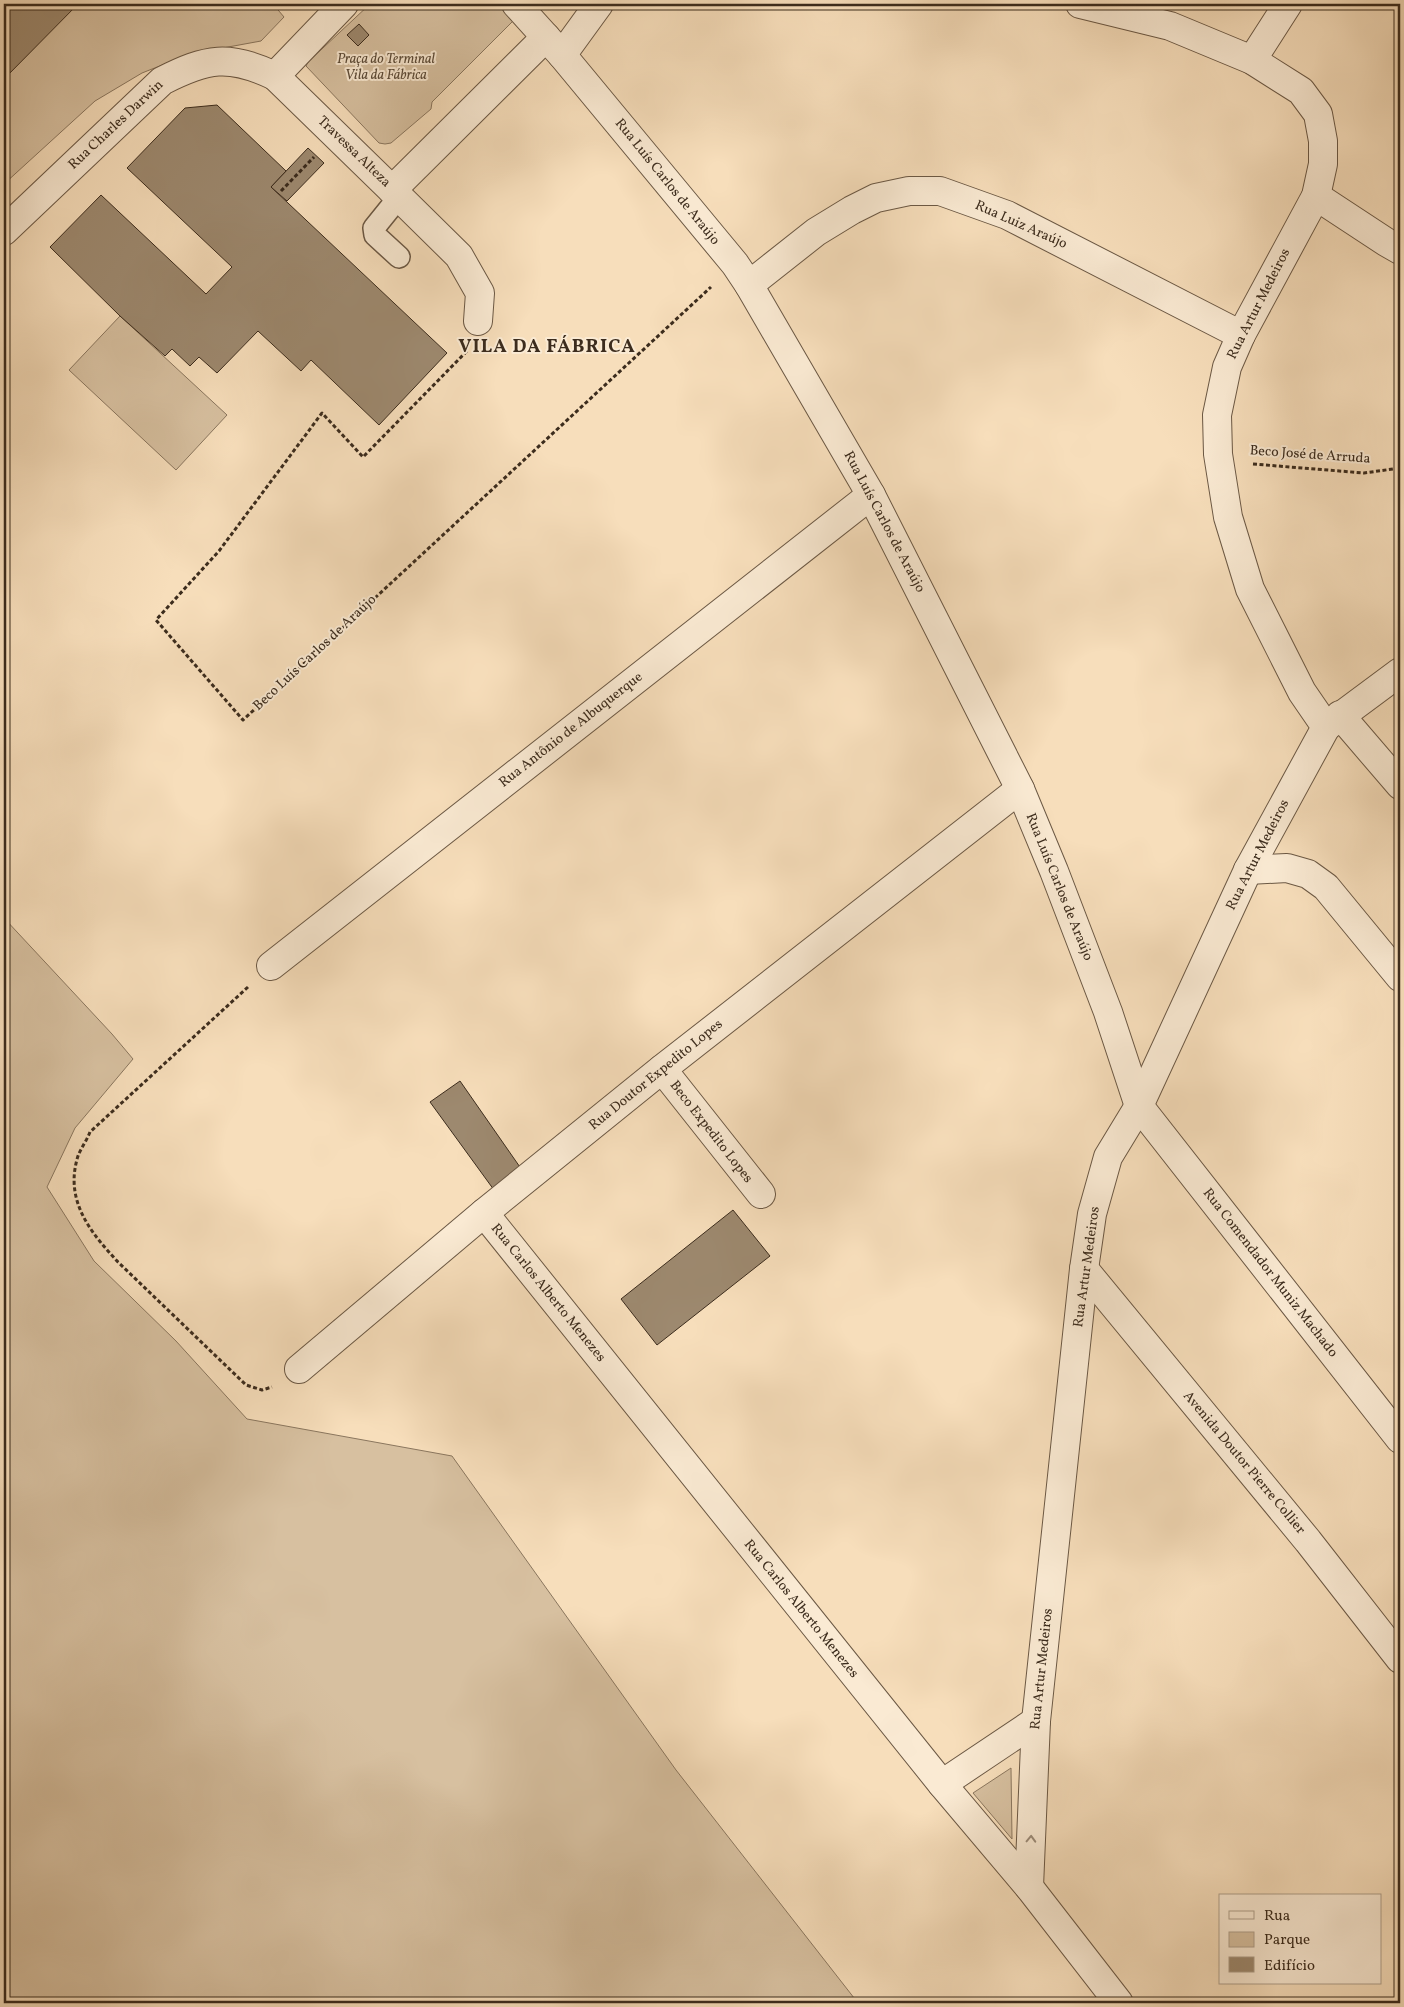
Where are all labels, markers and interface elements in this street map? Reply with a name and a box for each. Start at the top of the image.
park label: Praça do Terminal Vila da Fábrica [337,50,436,85]
street label: Rua Charles Darwin [64,76,168,174]
street label: Travessa Alteza [313,112,395,192]
street label: Rua Luís Carlos de Araújo [610,115,724,249]
street label: Rua Luiz Araújo [972,196,1070,254]
street label: Rua Artur Medeiros [1223,245,1295,363]
district label: VILA DA FÁBRICA [458,334,636,360]
street label: Beco José de Arruda [1249,441,1371,469]
street label: Rua Luís Carlos de Araújo [839,448,929,596]
street label: Beco Luís Carlos de Araújo [249,591,381,715]
street label: Rua Antônio de Albuquerque [495,668,647,792]
street label: Rua Artur Medeiros [1222,796,1294,914]
street label: Rua Luís Carlos de Araújo [1021,810,1097,964]
street label: Rua Doutor Expedito Lopes [585,1015,727,1135]
street label: Beco Expedito Lopes [665,1077,757,1187]
street label: Rua Comendador Muniz Machado [1198,1185,1342,1361]
street label: Rua Artur Medeiros [1069,1205,1105,1329]
street label: Rua Carlos Alberto Menezes [486,1220,610,1366]
street label: Avenida Doutor Pierre Collier [1178,1387,1310,1539]
street label: Rua Carlos Alberto Menezes [739,1536,863,1682]
street label: Rua Artur Medeiros [1026,1607,1058,1731]
one-way arrow [1026,1834,1037,1842]
legend [1219,1894,1382,1984]
text: Rua [1264,1906,1290,1927]
text: Parque [1264,1930,1310,1951]
text: Edifício [1264,1956,1315,1977]

